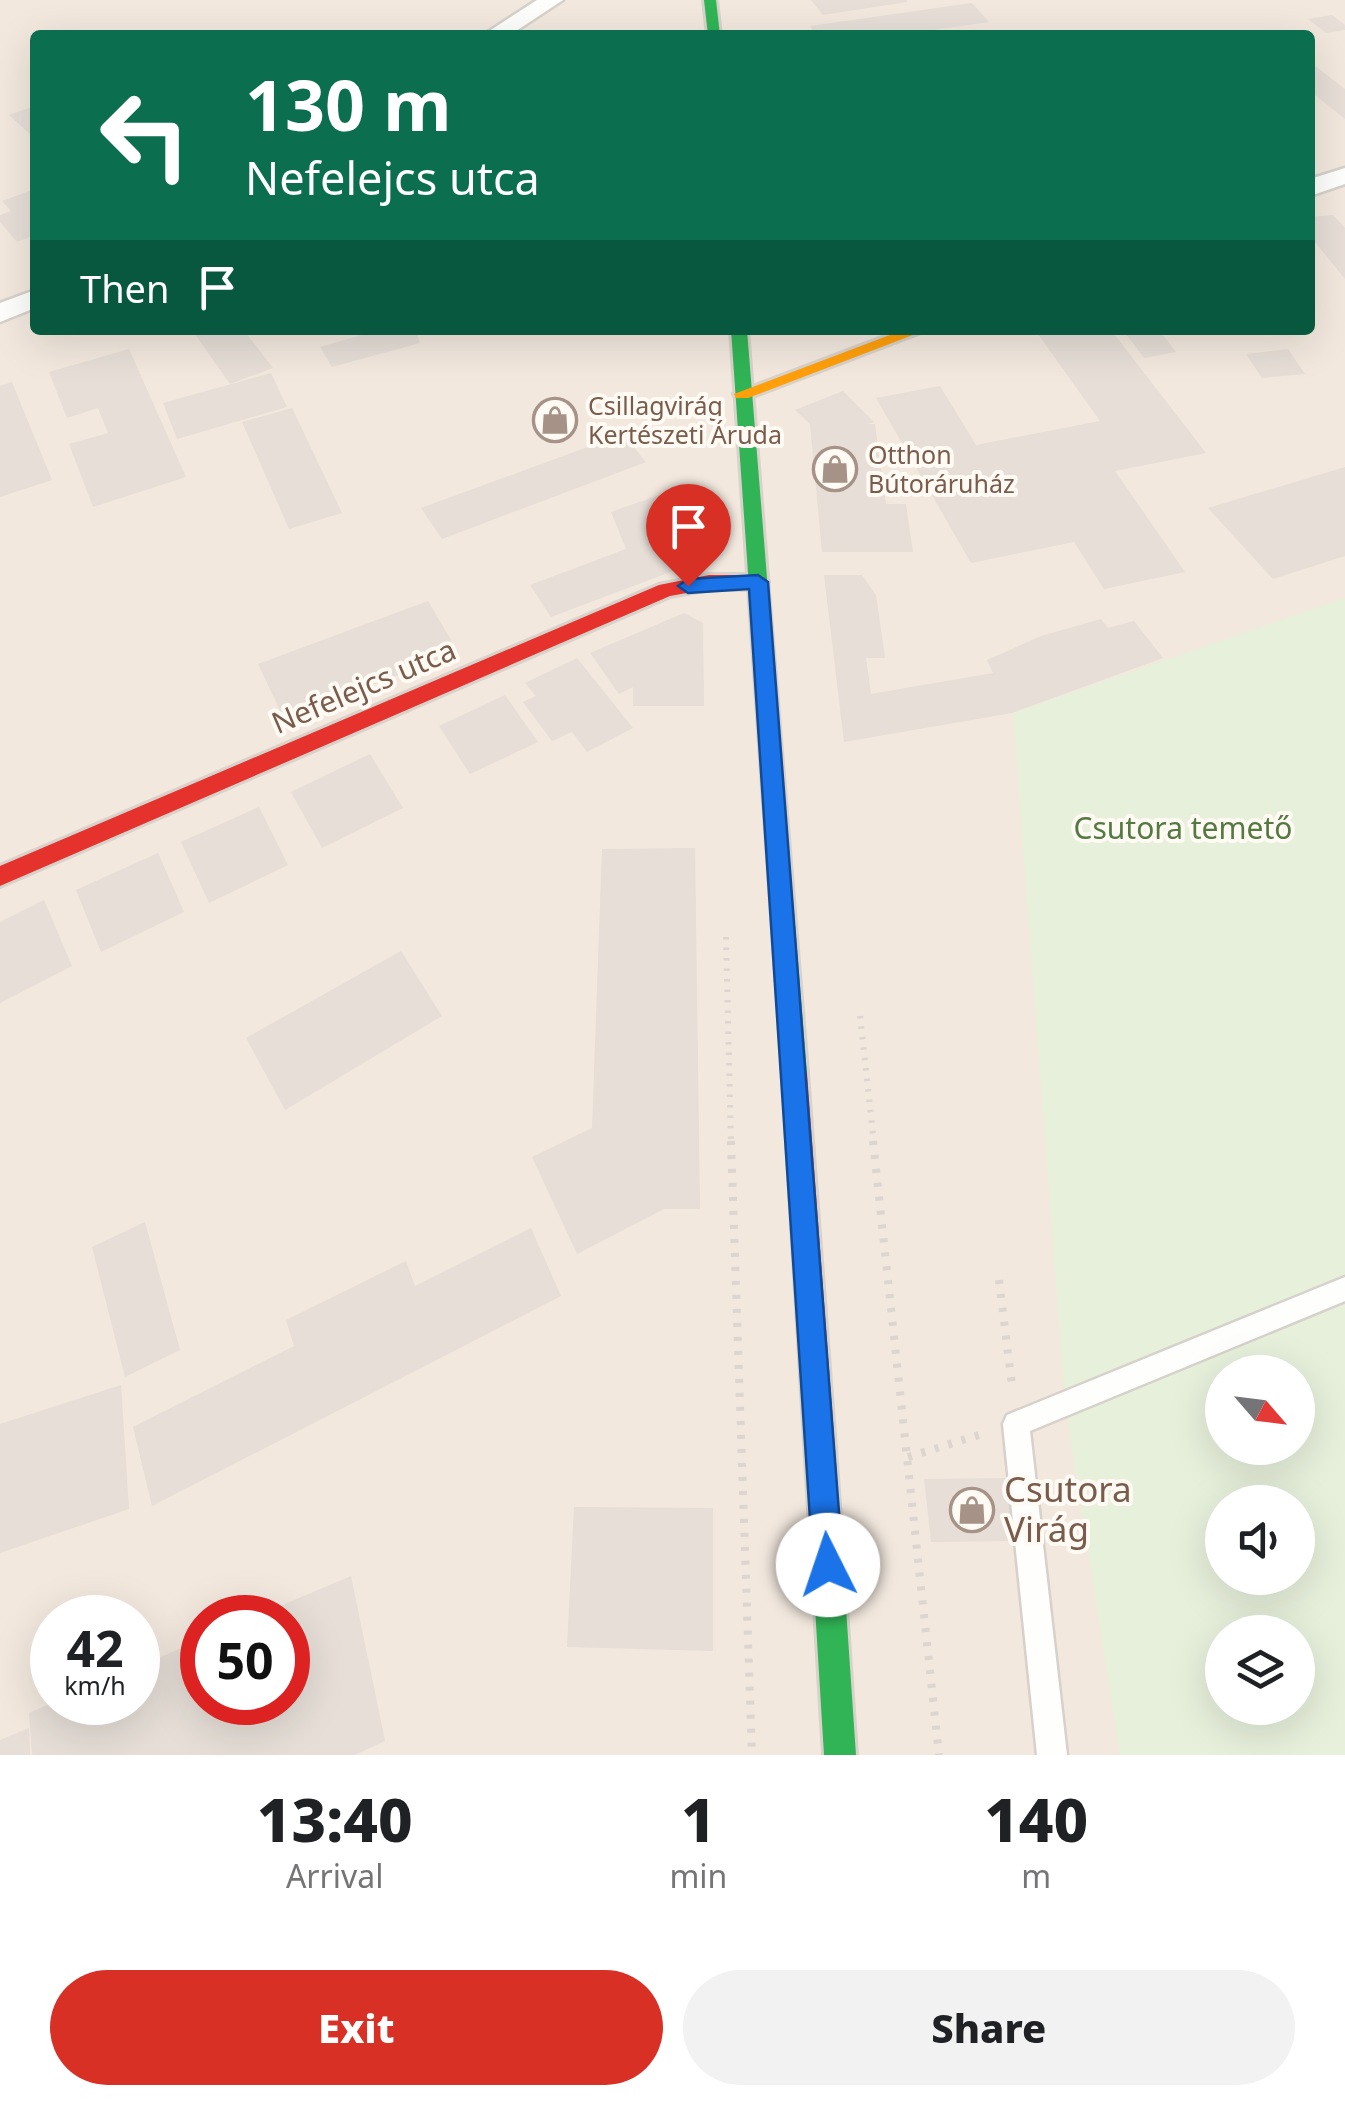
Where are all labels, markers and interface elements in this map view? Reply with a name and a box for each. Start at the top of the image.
text: 130 m [245,56,452,152]
icon: left [80,70,210,200]
text: Nefelejcs utca [245,147,540,208]
icon: arrive [190,260,245,315]
text: Then [80,262,170,314]
place label: Csillagvirág Kertészeti Áruda [588,388,782,451]
shop icon: Csillagvirág Kertészeti Áruda [532,397,578,443]
place label: Otthon Bútoráruház [868,437,1015,500]
shop icon: Otthon Bútoráruház [812,446,858,492]
pin [646,484,731,587]
icon: arrive [661,499,716,554]
street label: Nefelejcs utca [265,628,462,743]
park label: Csutora temető [1074,807,1292,848]
north arrow [1205,1355,1315,1465]
map controls [1205,1355,1315,1725]
place label: Csutora Virág [1004,1465,1132,1552]
button: sound [1205,1485,1315,1595]
shop icon: Csutora Virág [949,1487,995,1533]
position arrow [776,1513,880,1617]
speed limit sign: 50 [180,1595,310,1725]
text: 42 [66,1614,124,1682]
button: layers [1205,1615,1315,1725]
text: km/h [64,1668,126,1702]
text: 13:40 [257,1778,413,1860]
text: 1 [681,1778,716,1860]
text: 140 [984,1778,1088,1860]
text: Arrival [286,1854,384,1897]
text: min [669,1854,727,1897]
text: m [1021,1854,1051,1897]
button: Exit [50,1970,663,2085]
button: Share [683,1970,1295,2085]

